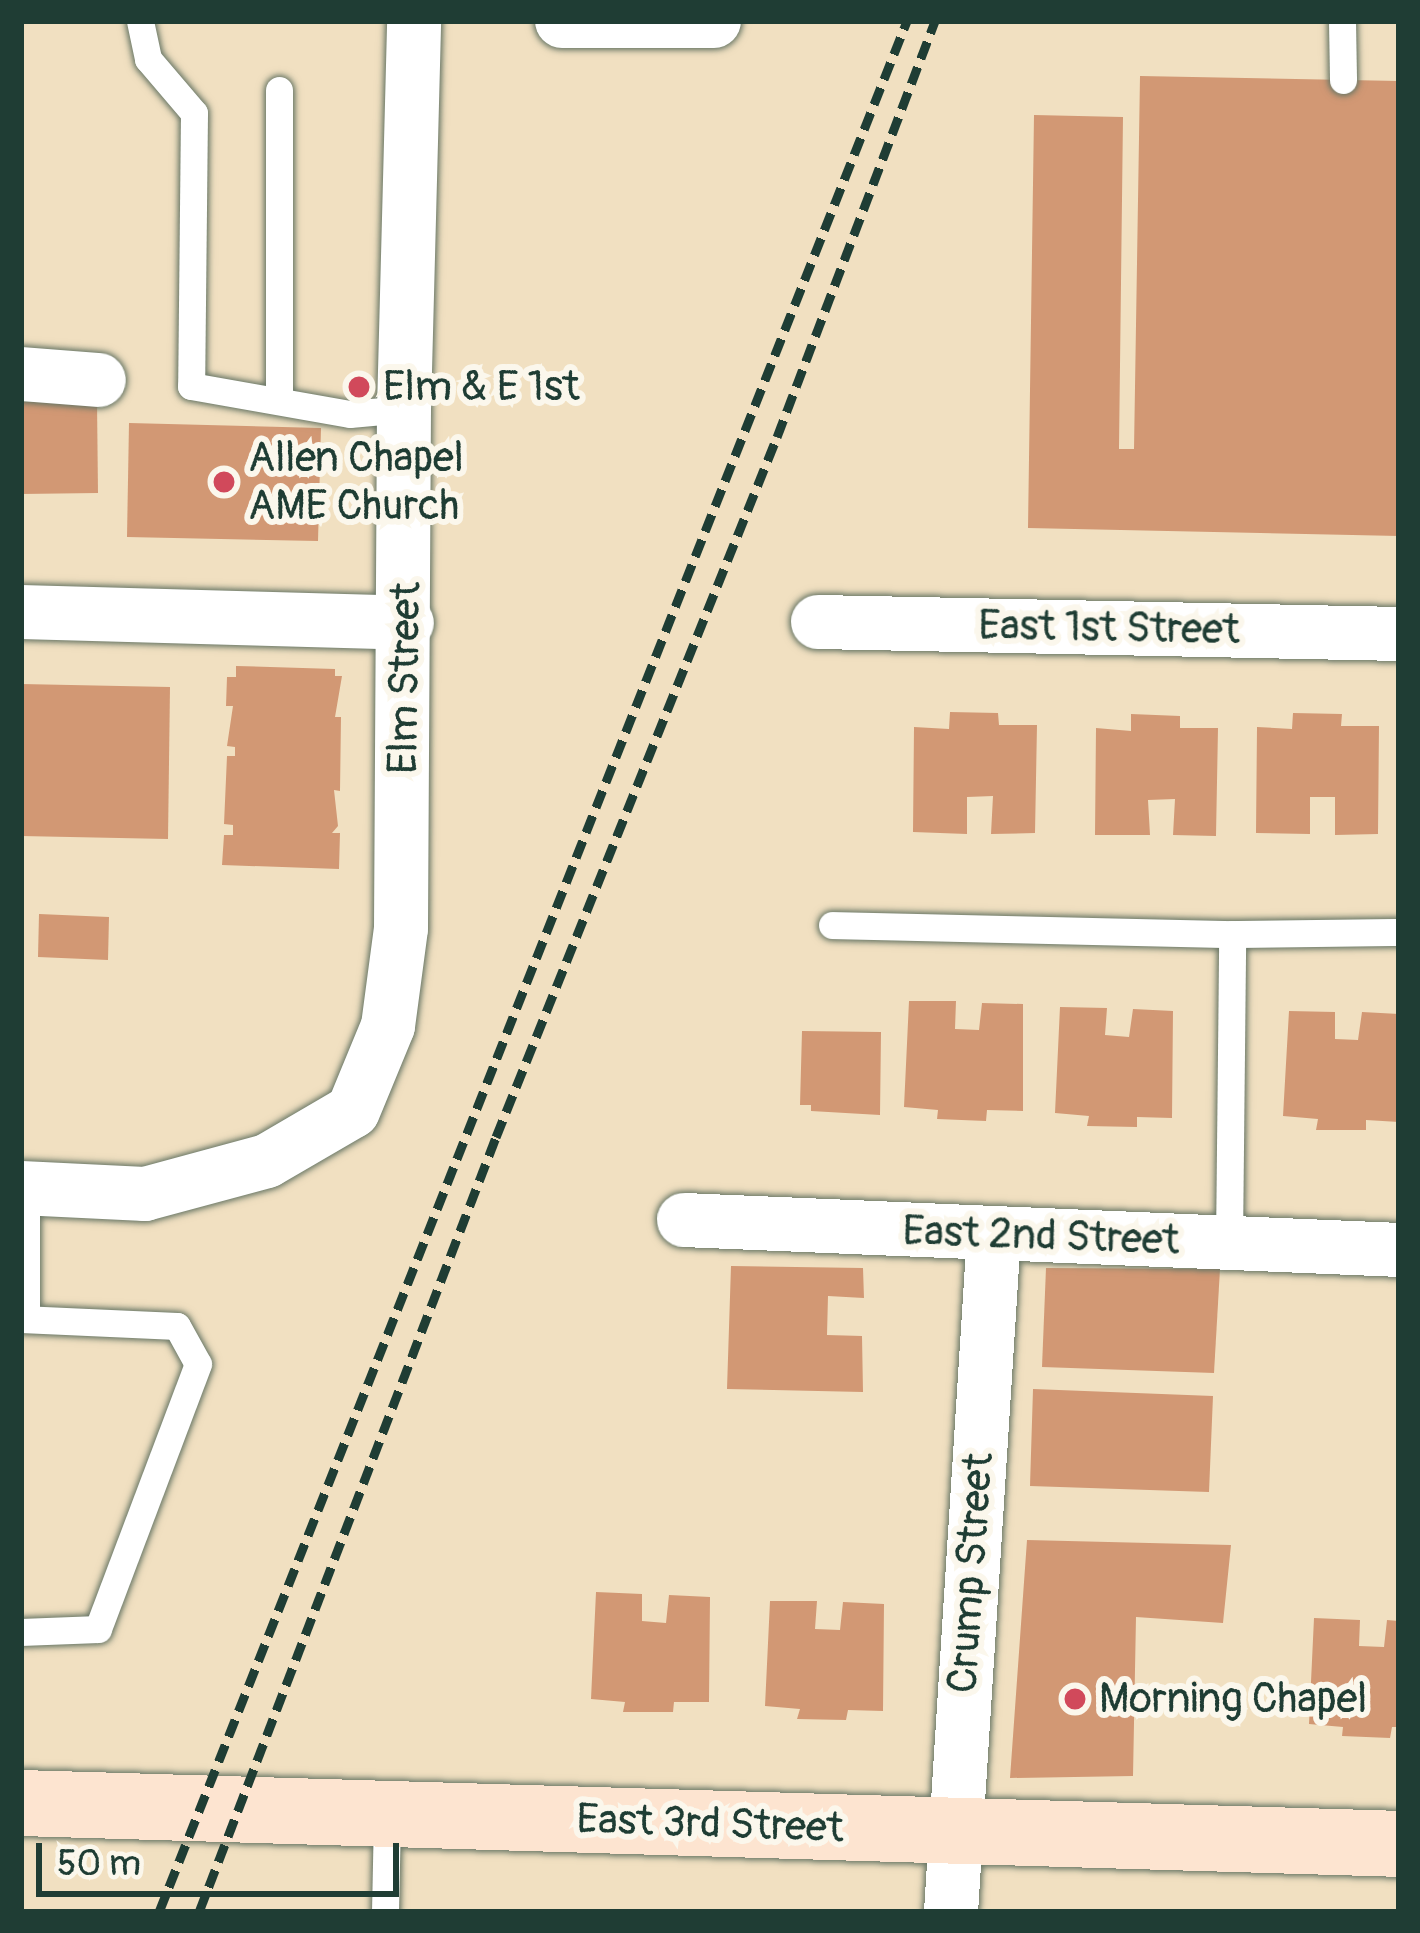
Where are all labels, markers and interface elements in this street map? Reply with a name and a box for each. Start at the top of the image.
place label: Elm & E 1st [383,362,580,412]
marker: Elm & E 1st [346,374,372,400]
place label: Allen Chapel AME Church [248,433,464,532]
marker: Allen Chapel AME Church [211,469,237,495]
street label: Elm Street [378,581,432,775]
street label: East 1st Street [978,601,1240,655]
street label: East 2nd Street [902,1206,1180,1266]
street label: Crump Street [937,1451,1005,1695]
place label: Morning Chapel [1099,1674,1367,1724]
marker: Morning Chapel [1062,1686,1088,1712]
street label: East 3rd Street [576,1794,844,1854]
scale bar [42,1819,405,1893]
text: 50 m [57,1841,141,1886]

